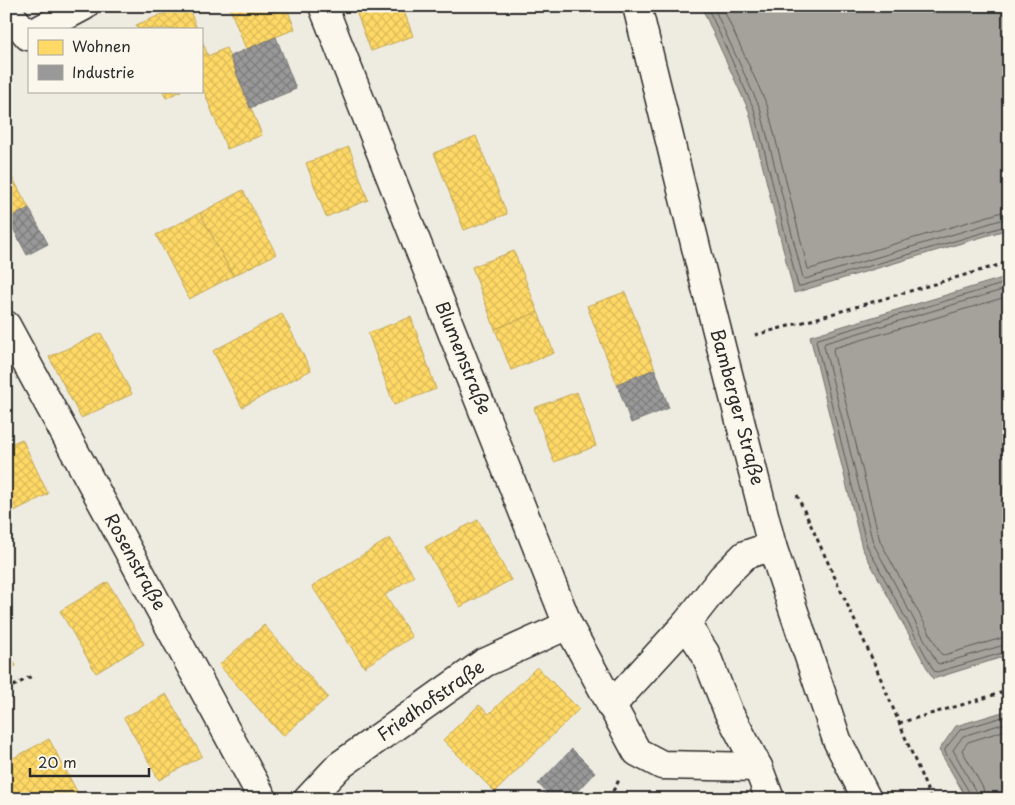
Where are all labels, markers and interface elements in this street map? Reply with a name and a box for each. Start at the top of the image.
legend [28,28,202,92]
text: Wohnen [72,34,131,57]
text: Industrie [72,60,134,83]
street label: Blumenstraße [429,297,499,418]
street label: Bamberger Straße [705,325,772,488]
street label: Rosenstraße [99,508,174,615]
street label: Friedhofstraße [371,653,489,747]
scale bar [30,745,149,777]
text: 20 m [38,750,77,773]

